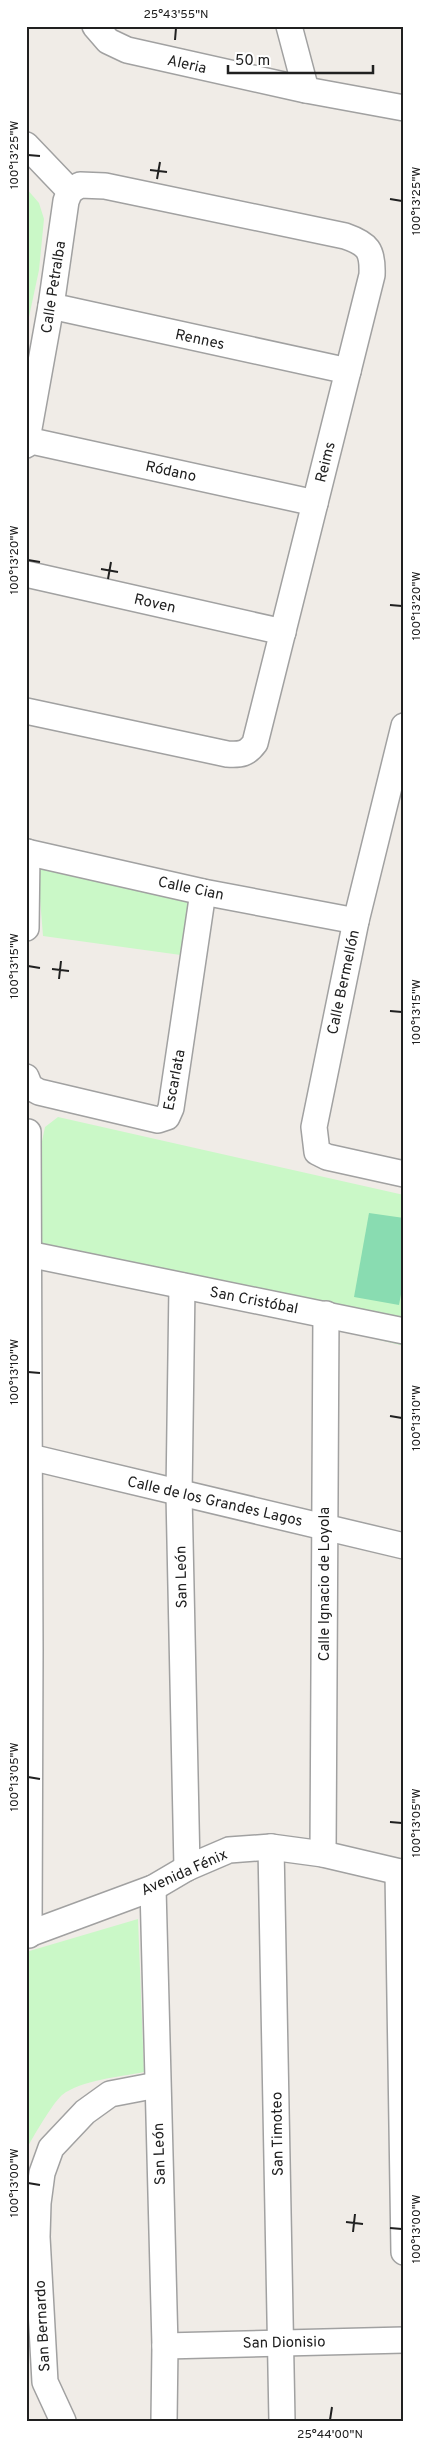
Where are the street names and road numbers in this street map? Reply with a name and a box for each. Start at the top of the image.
street label: Aleria [165,52,208,79]
street label: Calle Petralba [38,240,71,335]
street label: Rennes [173,326,226,355]
street label: Reims [312,440,341,485]
street label: Ródano [144,458,198,487]
street label: Roven [132,590,177,618]
street label: Calle Cian [156,873,225,906]
street label: Calle Bermellón [324,928,365,1036]
street label: Escarlata [160,1048,191,1112]
street label: San Cristóbal [208,1284,299,1319]
street label: Calle de los Grandes Lagos [125,1473,304,1532]
street label: Calle Ignacio de Loyola [316,1507,335,1661]
street label: San León [172,1546,193,1608]
street label: Avenida Fénix [138,1846,231,1901]
street label: San Timoteo [268,2092,289,2176]
street label: San León [150,2122,171,2186]
street label: San Bernardo [32,2280,55,2372]
street label: San Dionisio [242,2333,326,2354]

